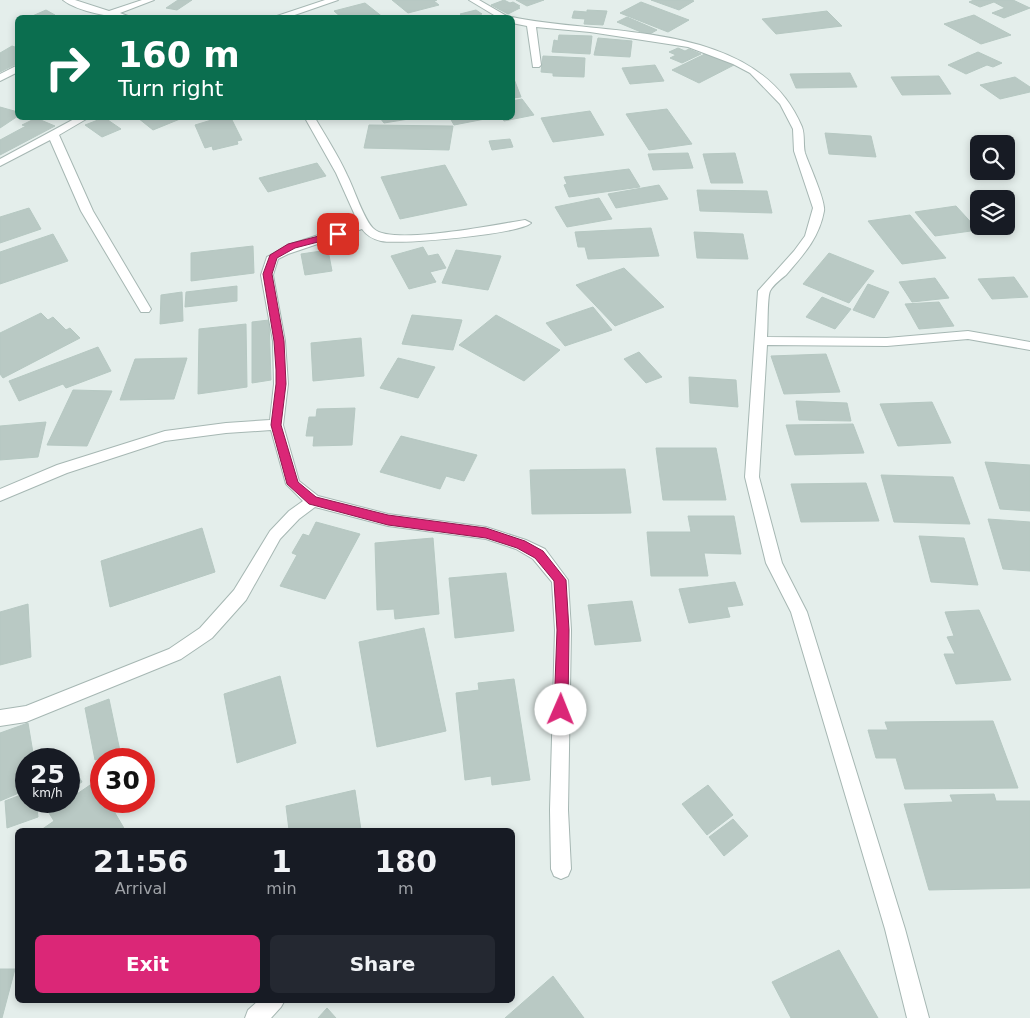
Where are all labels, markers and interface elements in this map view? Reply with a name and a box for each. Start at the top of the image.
icon: right [35,35,100,100]
text: 160 m [118,35,240,75]
text: Turn right [118,76,223,101]
map controls [970,135,1015,235]
button: search [970,135,1015,180]
button: layers [970,190,1015,235]
pin [317,213,359,255]
icon: arrive [324,220,352,248]
position arrow [534,683,586,735]
speed limit sign: 30 [90,748,155,813]
text: 25 [30,760,65,789]
text: km/h [32,786,63,800]
text: 21:56 [93,844,188,879]
text: 1 [271,844,292,879]
text: 180 [374,844,437,879]
text: Arrival [115,879,167,898]
text: min [266,879,297,898]
text: m [398,879,414,898]
button: Exit [35,935,260,993]
button: Share [270,935,495,993]

